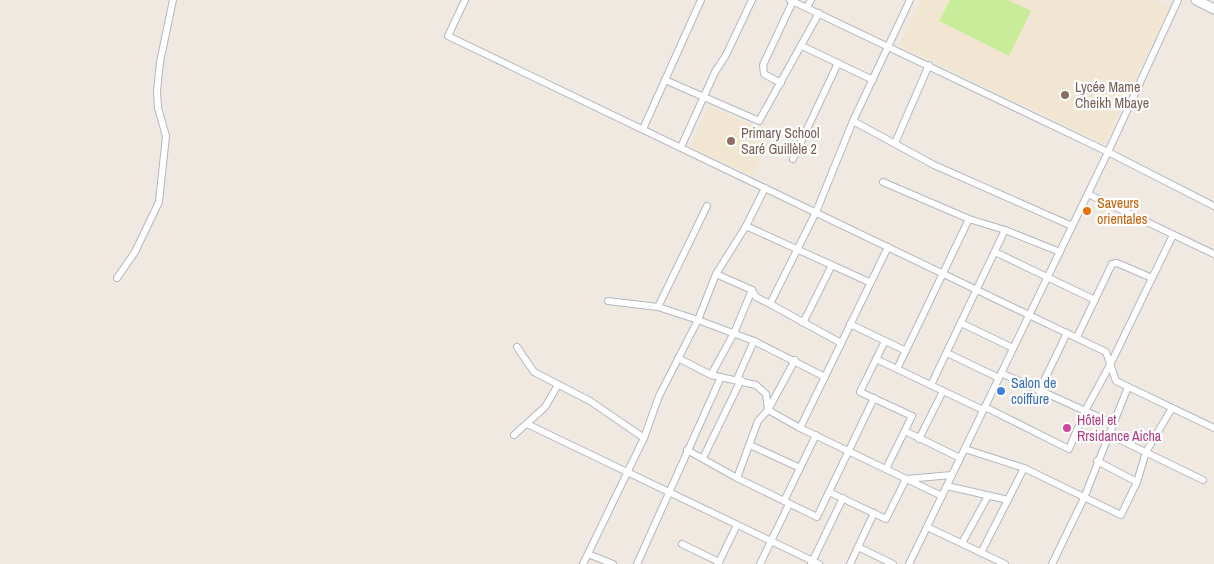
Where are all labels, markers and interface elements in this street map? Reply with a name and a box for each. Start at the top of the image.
place label: Lycée Mame Cheikh Mbaye [1075,78,1149,112]
marker: Lycée Mame Cheikh Mbaye [1059,89,1071,101]
place label: Primary School Saré Guillèle 2 [741,124,819,158]
marker: Primary School Saré Guillèle 2 [725,135,737,147]
place label: Saveurs orientales [1097,194,1148,228]
marker: Saveurs orientales [1081,205,1093,217]
place label: Salon de coiffure [1011,374,1056,408]
marker: Salon de coiffure [995,385,1007,397]
place label: Hôtel et Rrsidance Aicha [1077,411,1162,445]
marker: Hôtel et Rrsidance Aicha [1061,422,1073,434]

